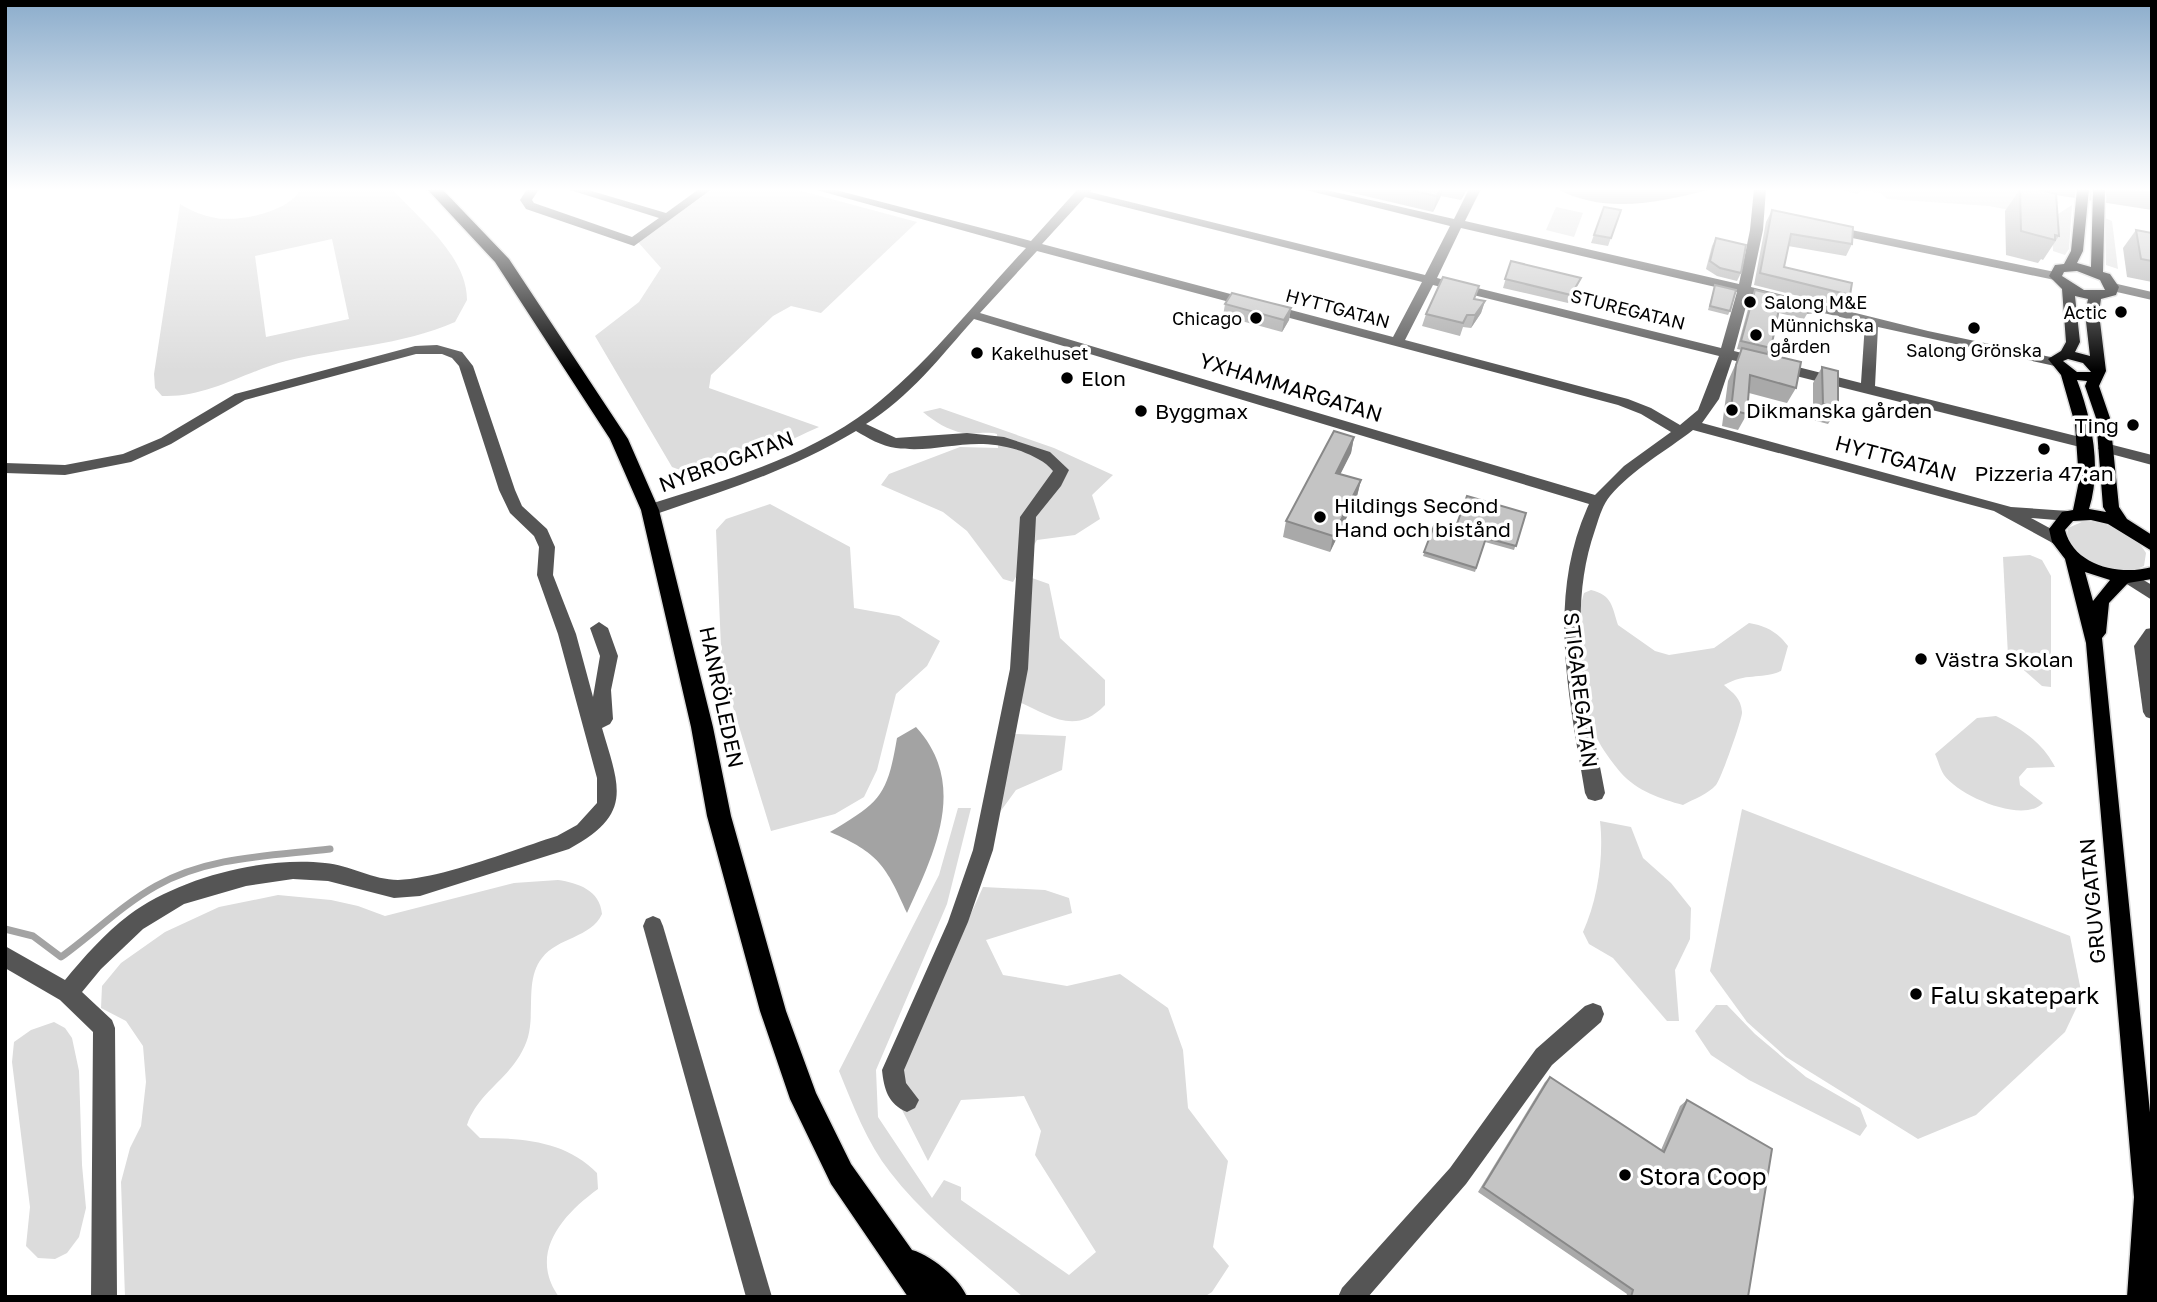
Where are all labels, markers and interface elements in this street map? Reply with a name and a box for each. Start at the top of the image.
street label: HYTTGATAN [1284,284,1392,332]
street label: STUREGATAN [1568,284,1688,334]
place label: Salong M&E [1764,291,1867,313]
marker: Salong M&E [1742,294,1758,310]
place label: Actic [2063,301,2107,323]
marker: Actic [2113,304,2129,320]
place label: Chicago [1172,307,1242,329]
marker: Chicago [1248,310,1264,326]
place label: Münnichska gården [1770,314,1874,357]
marker: Salong Grönska [1966,320,1982,336]
marker: Münnichska gården [1748,327,1764,343]
place label: Salong Grönska [1906,339,2042,361]
place label: Kakelhuset [991,342,1089,364]
marker: Kakelhuset [969,345,985,361]
street label: YXHAMMARGATAN [1196,347,1386,427]
place label: Elon [1081,365,1126,391]
marker: Elon [1059,370,1075,386]
place label: Dikmanska gården [1746,397,1932,423]
place label: Byggmax [1155,398,1248,424]
marker: Dikmanska gården [1724,402,1740,418]
marker: Byggmax [1133,403,1149,419]
place label: Ting [2075,412,2119,438]
marker: Ting [2125,417,2141,433]
street label: NYBROGATAN [655,425,797,497]
street label: HYTTGATAN [1832,429,1960,487]
marker: Pizzeria 47:an [2036,441,2052,457]
place label: Pizzeria 47:an [1974,460,2114,486]
place label: Hildings Second Hand och bistånd [1334,492,1511,542]
marker: Hildings Second Hand och bistånd [1312,509,1328,525]
street label: STIGAREGATAN [1559,611,1603,769]
street label: HANRÖLEDEN [694,624,750,770]
place label: Västra Skolan [1935,646,2074,672]
marker: Västra Skolan [1913,651,1929,667]
street label: GRUVGATAN [2074,837,2110,965]
place label: Falu skatepark [1930,980,2100,1009]
marker: Falu skatepark [1908,986,1924,1002]
place label: Stora Coop [1639,1161,1766,1190]
marker: Stora Coop [1617,1167,1633,1183]

